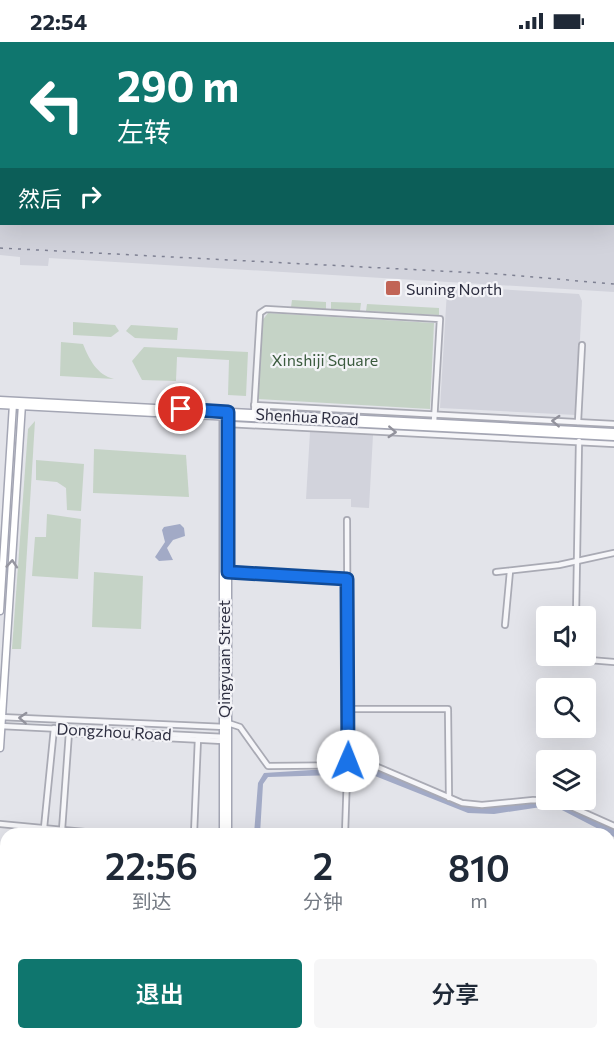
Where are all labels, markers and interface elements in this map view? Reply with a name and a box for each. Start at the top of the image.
text: 22:54 [30,8,87,35]
text: 290 m [117,59,239,111]
icon: left [18,66,96,144]
text: 左转 [117,115,171,148]
icon: right [74,180,107,213]
text: 然后 [18,185,62,212]
marker: Suning North [384,279,402,297]
place label: Suning North [406,279,502,298]
park label: Xinshiji Square [272,350,378,369]
pin [155,383,206,434]
icon: arrive [164,392,197,425]
street label: Shenhua Road [255,404,359,428]
one-way arrow [551,415,560,428]
one-way arrow [387,426,396,439]
one-way arrow [5,559,18,568]
street label: Qingyuan Street [214,600,233,718]
map controls [536,606,596,810]
button: sound [536,606,596,666]
button: search [536,678,596,738]
one-way arrow [18,711,27,724]
street label: Dongzhou Road [56,718,172,744]
position arrow [316,729,380,793]
button: layers [536,750,596,810]
text: 22:56 [105,843,198,887]
text: 2 [313,843,333,887]
text: 810 [448,845,510,889]
text: m [470,888,488,912]
text: 到达 [131,889,171,913]
text: 分钟 [303,889,343,913]
button: 退出 [18,959,302,1028]
button: 分享 [314,959,597,1028]

